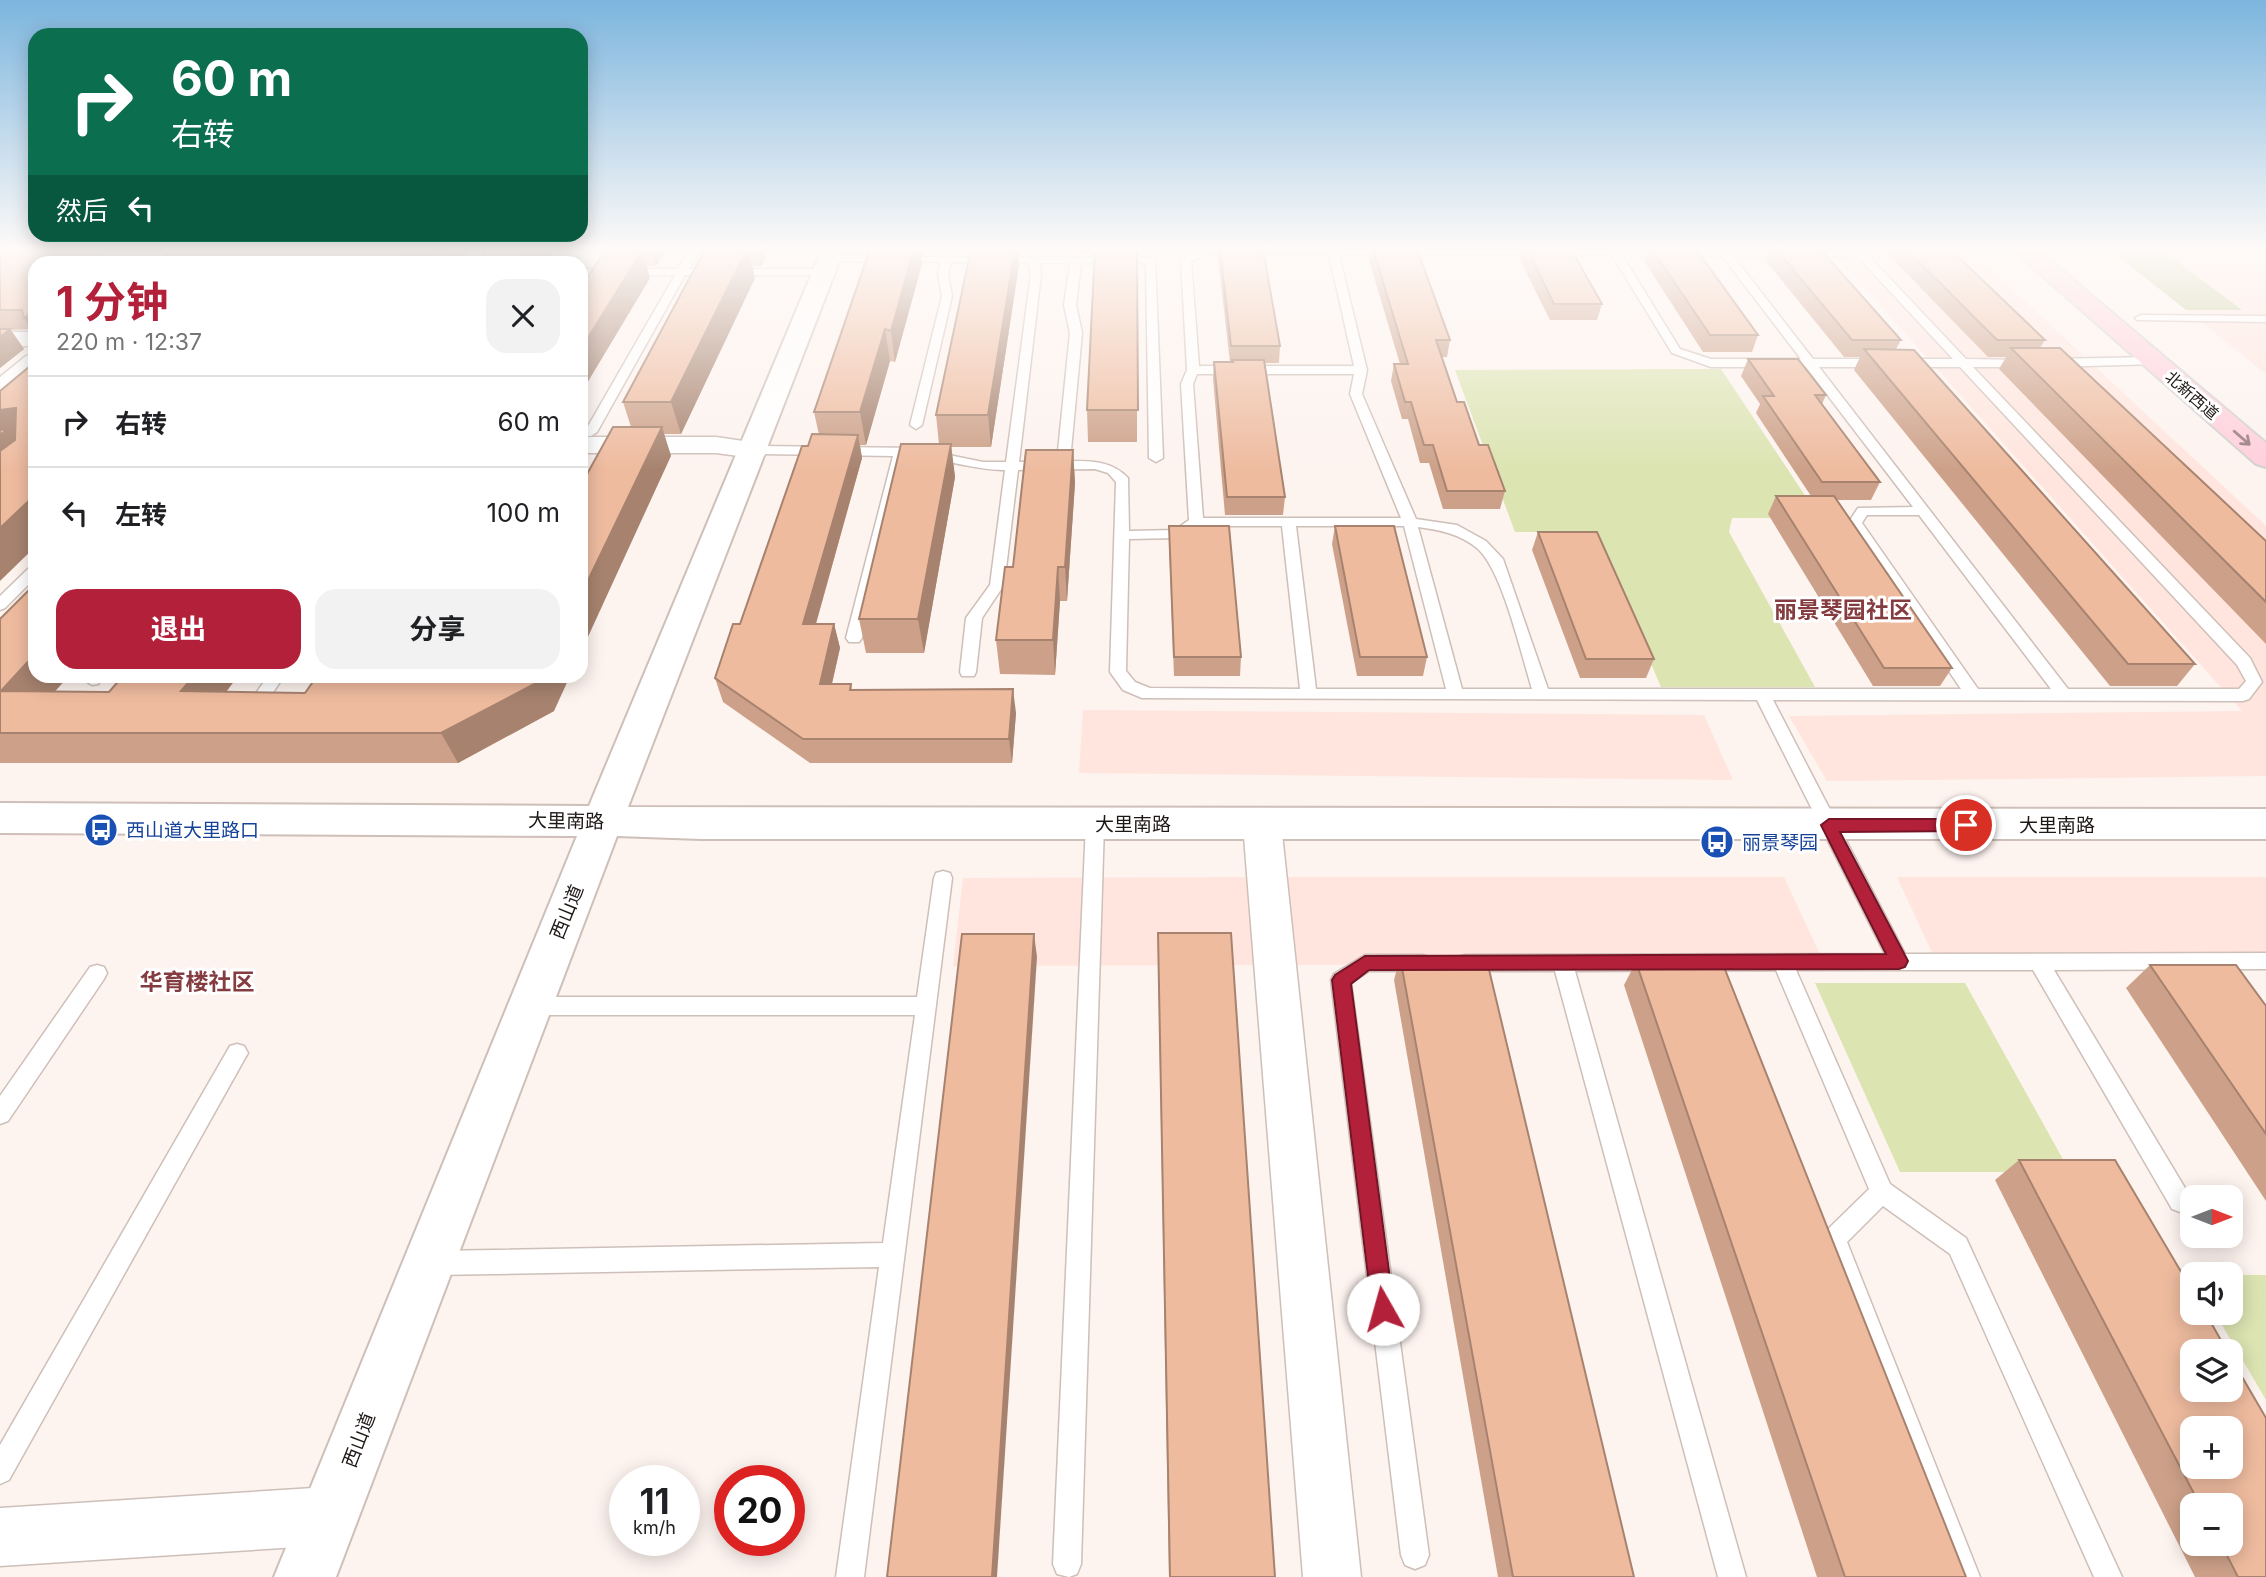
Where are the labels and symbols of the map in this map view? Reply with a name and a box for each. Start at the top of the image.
street label: 北新西道 [2161,366,2223,424]
one-way arrow [2233,430,2251,446]
district label: 丽景琴园社区 [1774,596,1912,624]
pin [1936,795,1996,855]
street label: 大里南路 [528,809,604,833]
bus stop icon: 西山道大里路口 [82,811,120,849]
street label: 大里南路 [1095,813,1171,836]
street label: 大里南路 [2019,814,2095,837]
place label: 西山道大里路口 [126,819,259,842]
bus stop icon: 丽景琴园 [1698,823,1736,861]
place label: 丽景琴园 [1742,831,1818,854]
street label: 西山道 [546,881,588,943]
district label: 华育楼社区 [140,968,255,996]
north arrow [2180,1185,2244,1248]
position arrow [1346,1272,1420,1346]
street label: 西山道 [338,1409,380,1471]
speed limit sign: 20 [714,1465,805,1556]

